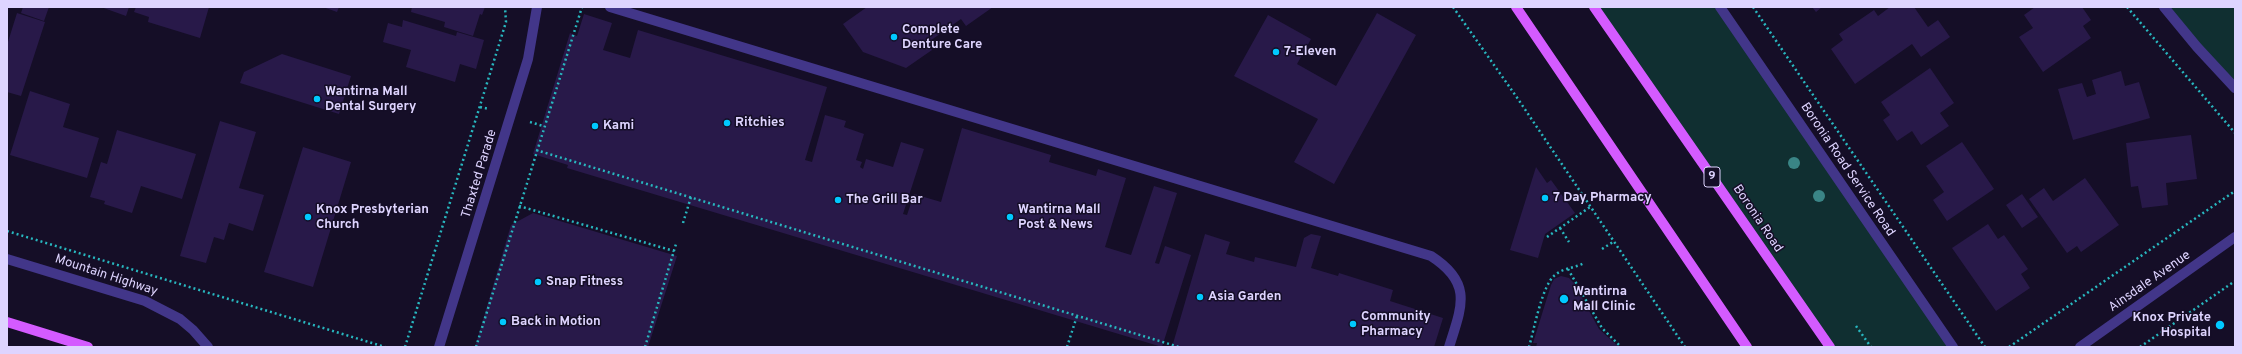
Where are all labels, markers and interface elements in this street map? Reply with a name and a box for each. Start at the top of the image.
place label: Complete Denture Care [902,22,982,53]
marker: Complete Denture Care [889,32,899,42]
place label: 7-Eleven [1284,44,1337,60]
marker: 7-Eleven [1271,47,1281,57]
place label: Wantirna Mall Dental Surgery [325,84,416,115]
marker: Wantirna Mall Dental Surgery [312,94,322,104]
street label: Boronia Road Service Road [1796,100,1898,240]
place label: Ritchies [735,115,785,131]
place label: Kami [603,118,634,134]
marker: Ritchies [722,118,732,128]
marker: Kami [590,121,600,131]
street label: Thaxted Parade [459,128,501,220]
road number: 9 [1704,167,1720,187]
street label: Boronia Road [1729,182,1785,256]
place label: 7 Day Pharmacy [1553,190,1652,206]
place label: The Grill Bar [846,192,923,208]
marker: 7 Day Pharmacy [1540,193,1550,203]
marker: The Grill Bar [833,195,843,205]
place label: Knox Presbyterian Church [316,202,429,233]
place label: Wantirna Mall Post & News [1018,202,1101,233]
marker: Knox Presbyterian Church [303,212,313,222]
marker: Wantirna Mall Post & News [1005,212,1015,222]
street label: Ainsdale Avenue [2106,248,2194,316]
street label: Mountain Highway [53,252,159,300]
place label: Snap Fitness [546,274,623,290]
marker: Snap Fitness [533,277,543,287]
place label: Wantirna Mall Clinic [1573,284,1636,315]
place label: Asia Garden [1208,289,1282,305]
marker: Asia Garden [1195,292,1205,302]
marker: Wantirna Mall Clinic [1558,293,1570,305]
place label: Community Pharmacy [1361,309,1431,340]
place label: Knox Private Hospital [2133,310,2211,341]
place label: Back in Motion [511,314,601,330]
marker: Back in Motion [498,317,508,327]
marker: Community Pharmacy [1348,319,1358,329]
marker: Knox Private Hospital [2214,319,2226,331]

